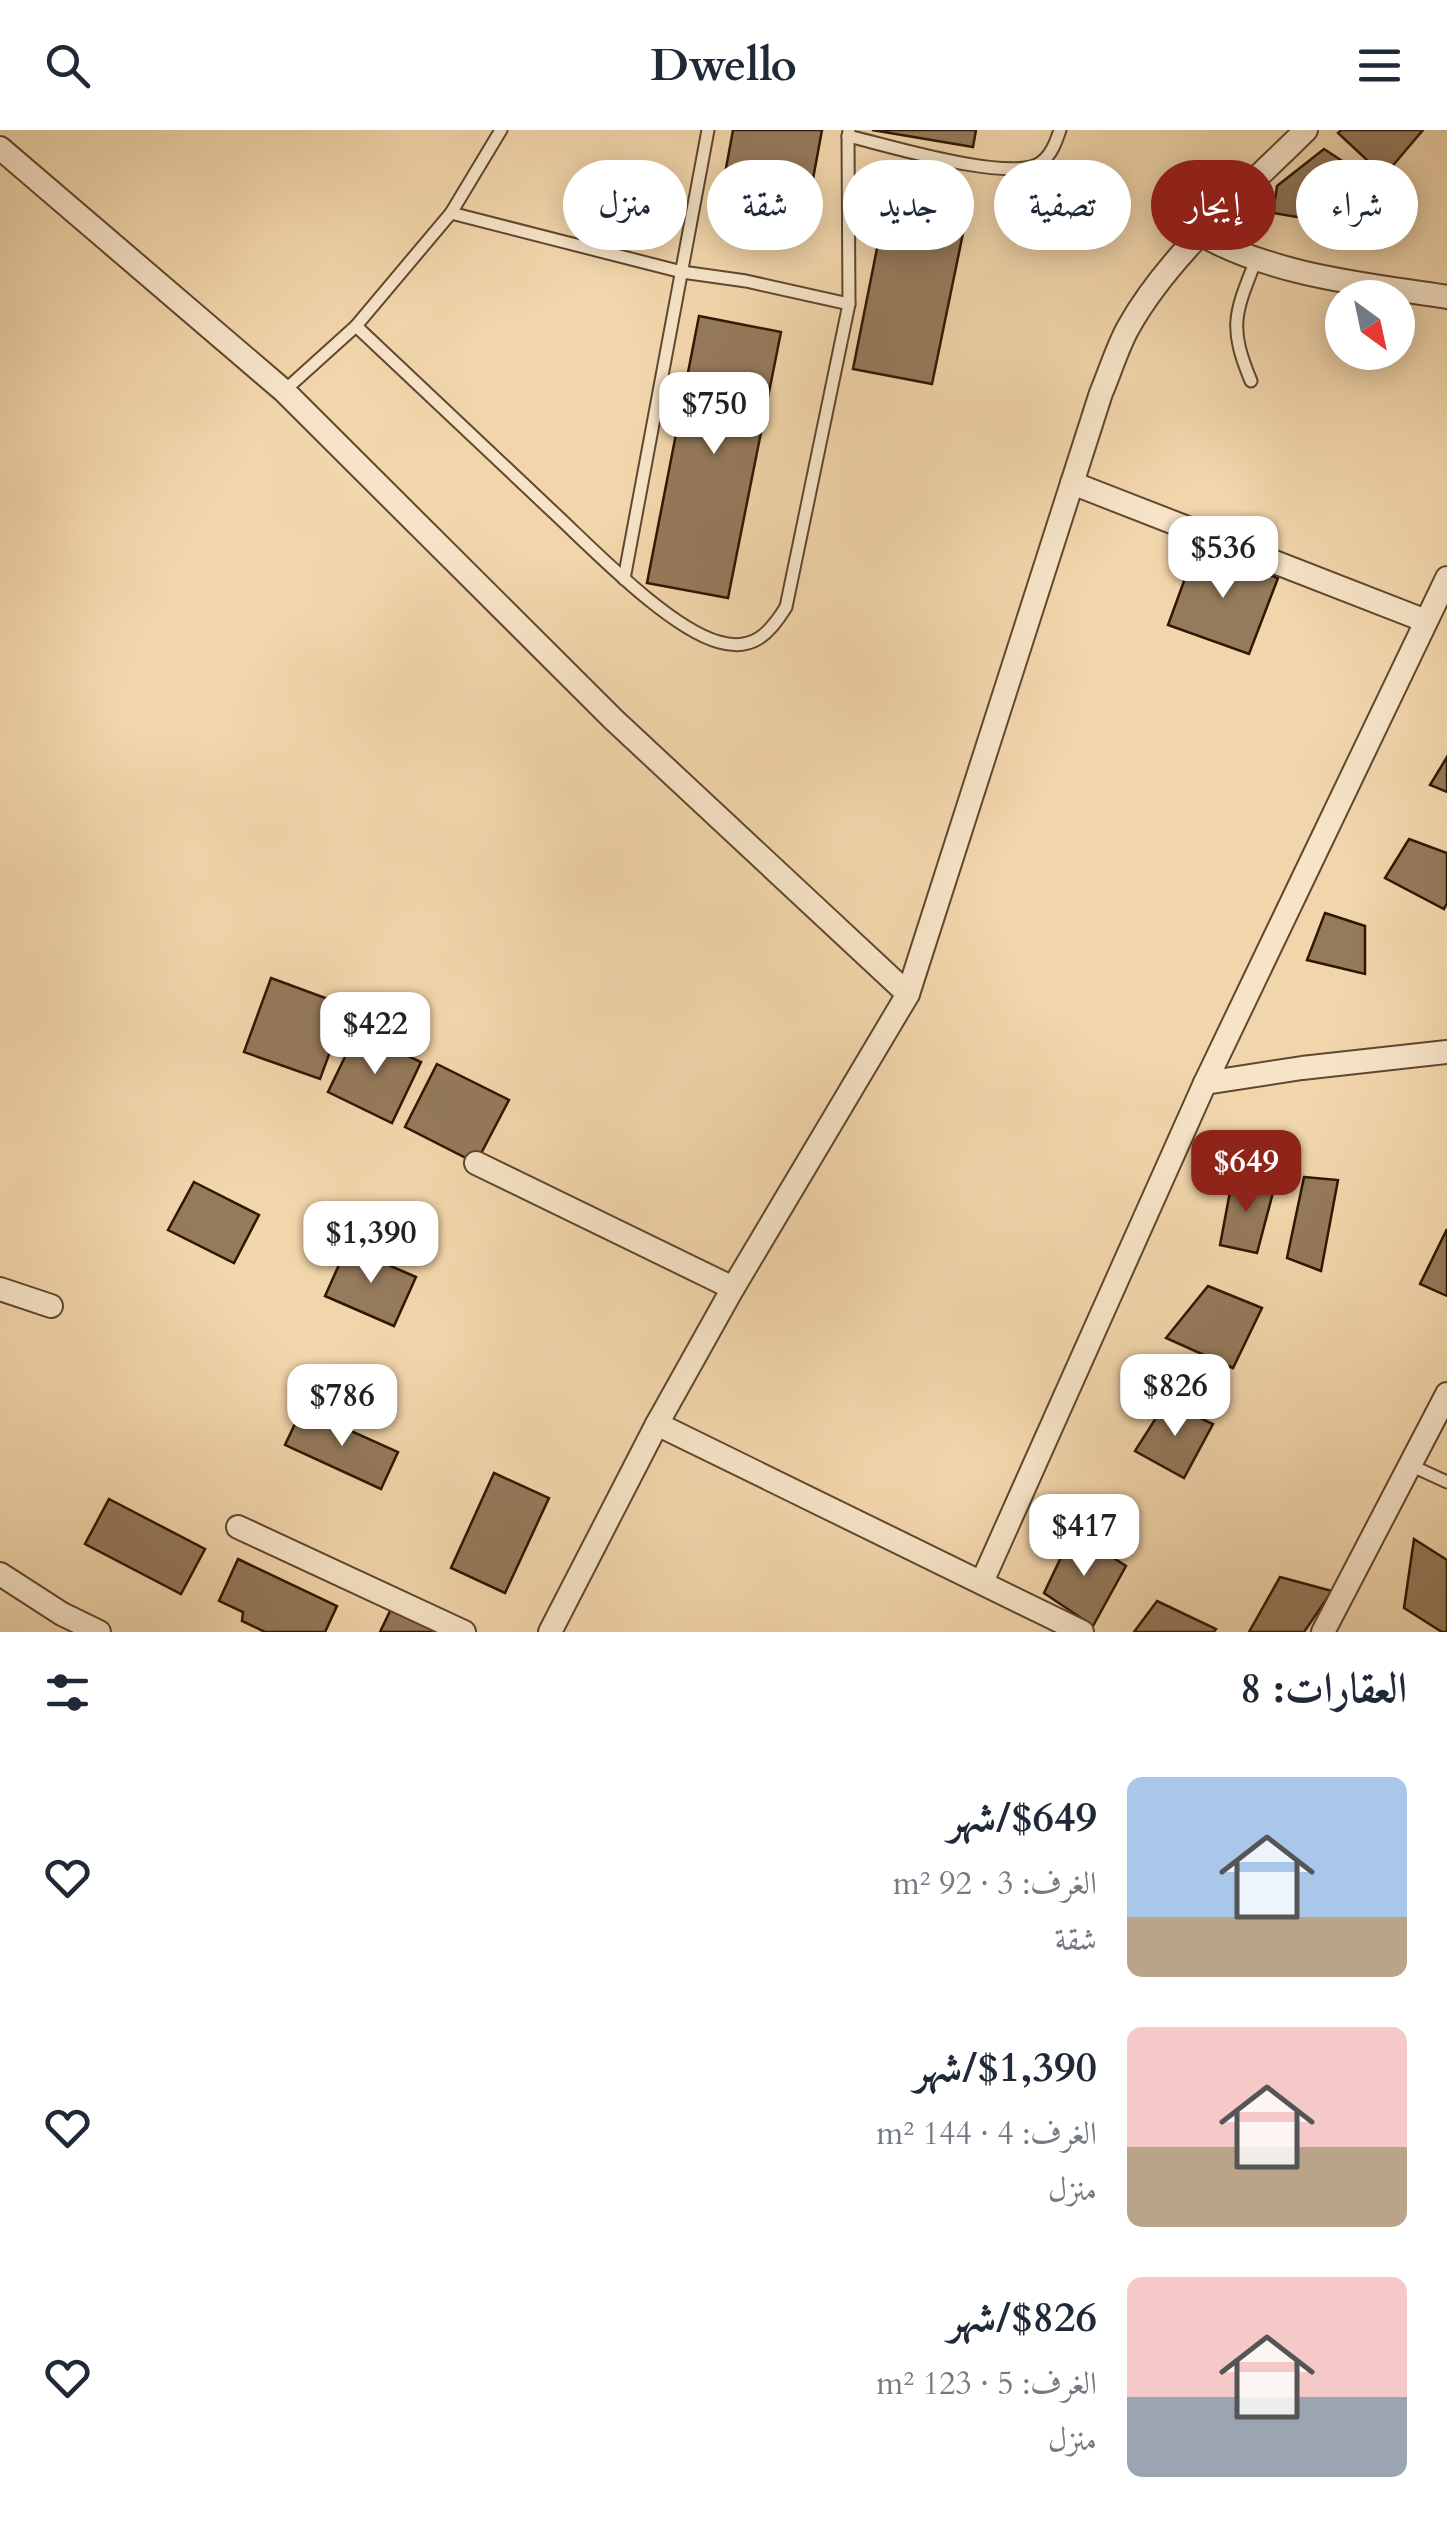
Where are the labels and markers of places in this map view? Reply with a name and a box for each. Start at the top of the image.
pin: $750 [655,372,773,457]
pin: $536 [1164,516,1282,601]
pin: $422 [316,992,434,1077]
pin: $649 [1187,1130,1305,1215]
pin: $1,390 [290,1201,452,1286]
pin: $826 [1116,1354,1234,1439]
pin: $786 [283,1364,401,1449]
pin: $417 [1025,1494,1143,1579]

